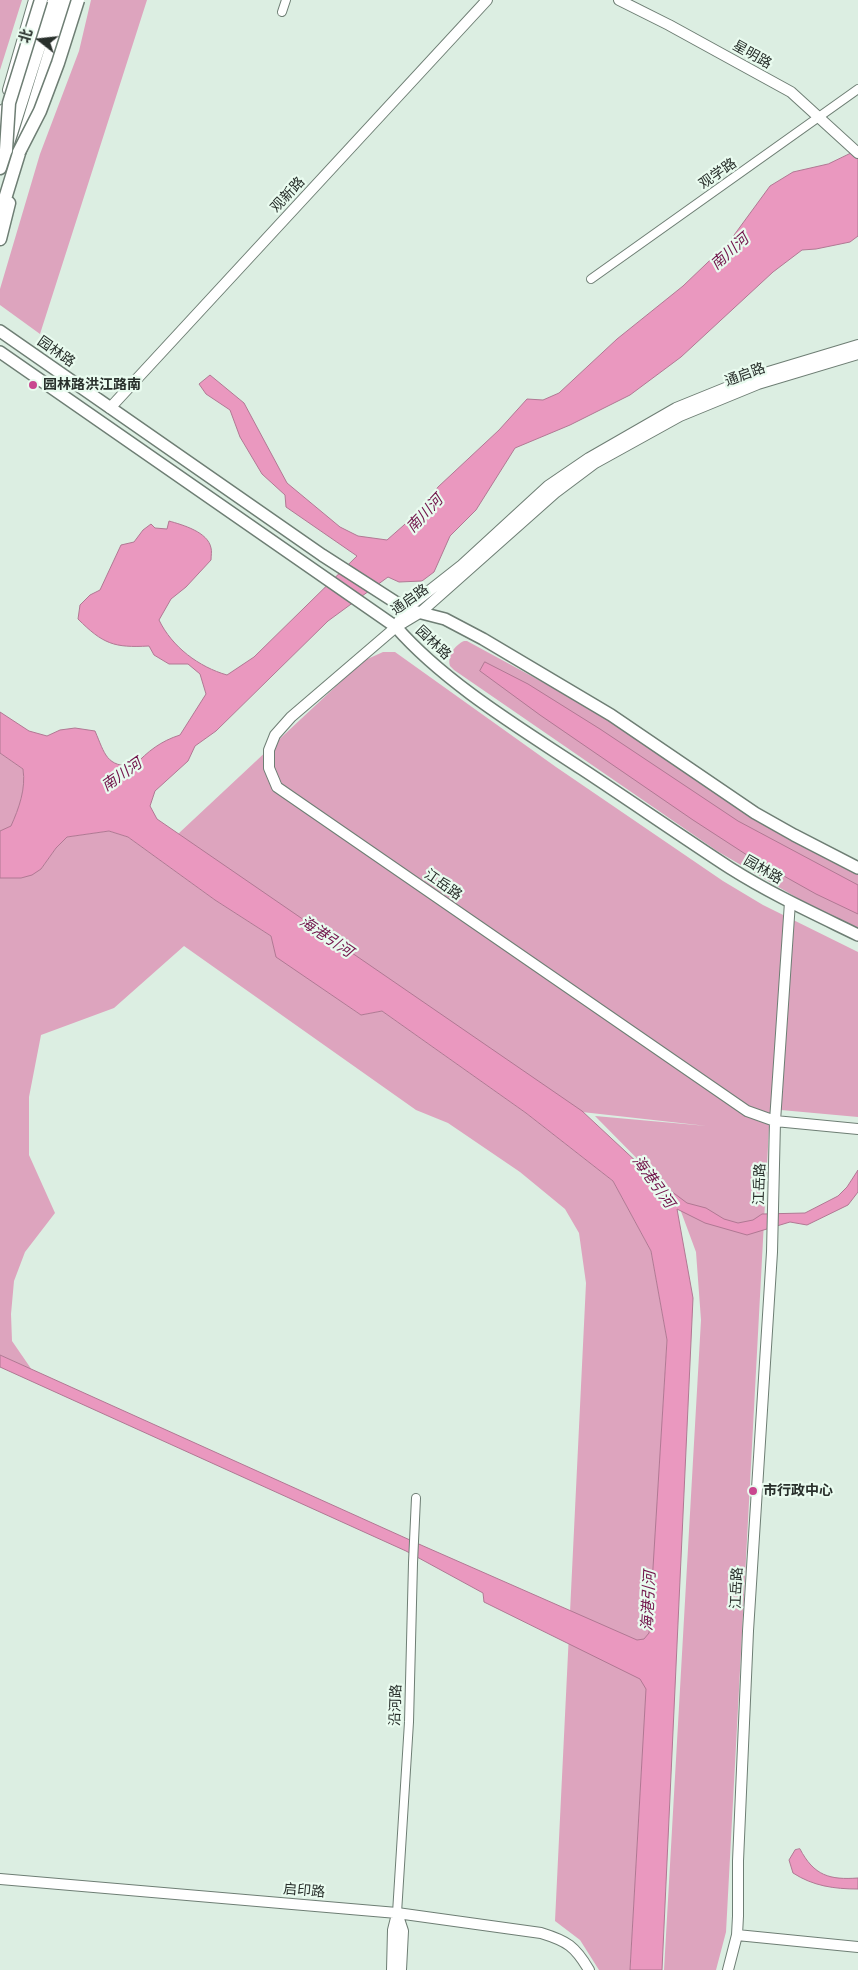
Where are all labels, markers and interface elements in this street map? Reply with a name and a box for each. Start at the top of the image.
north arrow [15,15,65,65]
text: 北 [14,26,36,45]
street label: 星明路 [730,37,774,73]
street label: 观学路 [696,155,740,193]
street label: 观新路 [268,174,308,216]
water label: 南川河 [707,230,753,274]
street label: 园林路 [34,333,78,371]
street label: 通启路 [722,360,768,390]
place label: 园林路洪江路南 [43,377,141,393]
marker: 园林路洪江路南 [27,379,39,391]
water label: 南川河 [403,491,447,537]
street label: 通启路 [388,581,432,619]
street label: 园林路 [412,623,454,663]
water label: 南川河 [98,755,146,795]
street label: 园林路 [741,852,785,888]
street label: 江岳路 [421,866,465,904]
water label: 海港引河 [296,913,356,961]
water label: 海港引河 [628,1152,678,1212]
street label: 江岳路 [751,1163,769,1205]
place label: 市行政中心 [763,1483,833,1499]
marker: 市行政中心 [747,1485,759,1497]
street label: 江岳路 [728,1567,746,1609]
water label: 海港引河 [638,1571,660,1631]
street label: 沿河路 [387,1684,405,1726]
street label: 启印路 [282,1881,326,1901]

